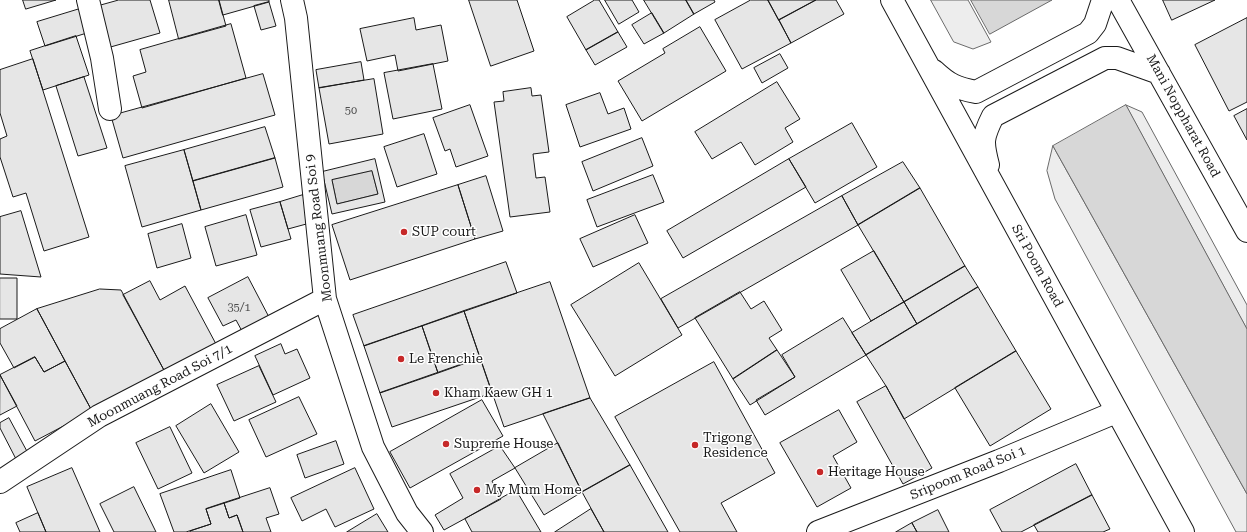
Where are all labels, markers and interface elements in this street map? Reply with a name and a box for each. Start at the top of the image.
street label: Mani Noppharat Road [1143,52,1223,180]
house number: 50 [345,104,357,118]
street label: Moonmuang Road Soi 9 [302,153,336,303]
street label: Sri Poom Road [1008,222,1066,310]
place label: SUP court [412,224,476,240]
marker: SUP court [399,227,409,237]
house number: 35/1 [227,301,251,315]
street label: Moonmuang Road Soi 7/1 [85,341,235,431]
place label: Le Frenchie [409,351,483,367]
marker: Le Frenchie [396,354,406,364]
place label: Kham Kaew GH 1 [444,385,553,401]
marker: Kham Kaew GH 1 [431,388,441,398]
place label: Trigong Residence [703,430,768,461]
place label: Supreme House [454,436,553,452]
marker: Supreme House [441,439,451,449]
marker: Trigong Residence [690,440,700,450]
street label: Sripoom Road Soi 1 [908,443,1028,503]
place label: Heritage House [828,464,925,480]
marker: Heritage House [815,467,825,477]
place label: My Mum Home [485,482,582,498]
marker: My Mum Home [472,485,482,495]

